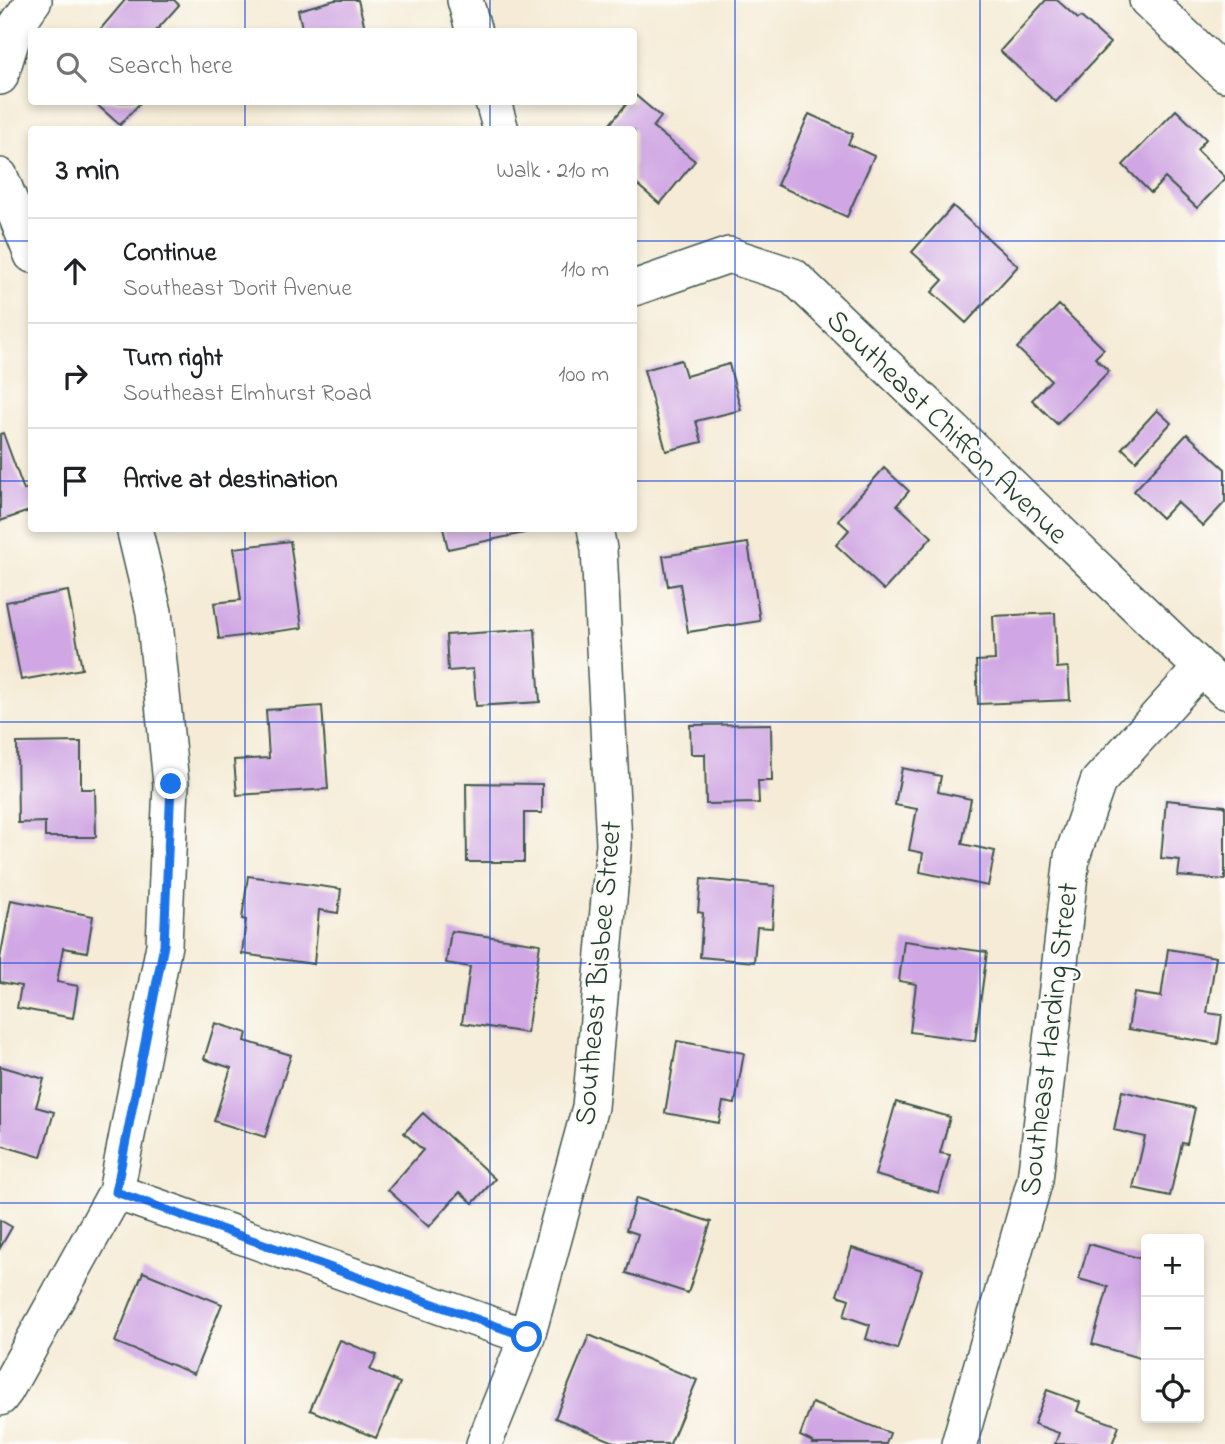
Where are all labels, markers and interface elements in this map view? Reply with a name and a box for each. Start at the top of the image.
search box [28,28,637,105]
icon: search [52,48,90,86]
text: Search here [108,48,233,86]
text: 3 min [56,150,119,194]
text: Walk · 210 m [496,155,609,188]
text: Continue [123,235,216,273]
icon: ahead [56,252,94,290]
text: 110 m [561,254,609,287]
text: Southeast Dorit Avenue [123,273,352,306]
street label: Southeast Chiffon Avenue [815,300,1077,556]
text: Turn right [123,340,223,378]
icon: right [56,357,94,395]
text: 100 m [558,359,609,392]
text: Southeast Elmhurst Road [123,378,371,411]
icon: arrive [56,462,94,500]
text: Arrive at destination [123,462,338,500]
route end [155,768,186,799]
street label: Southeast Bisbee Street [565,819,635,1127]
street label: Southeast Harding Street [1010,880,1092,1199]
map controls [1141,1234,1204,1423]
button: + [1141,1234,1204,1297]
button: − [1141,1297,1204,1360]
route start [511,1321,542,1352]
button: locate [1141,1360,1204,1423]

